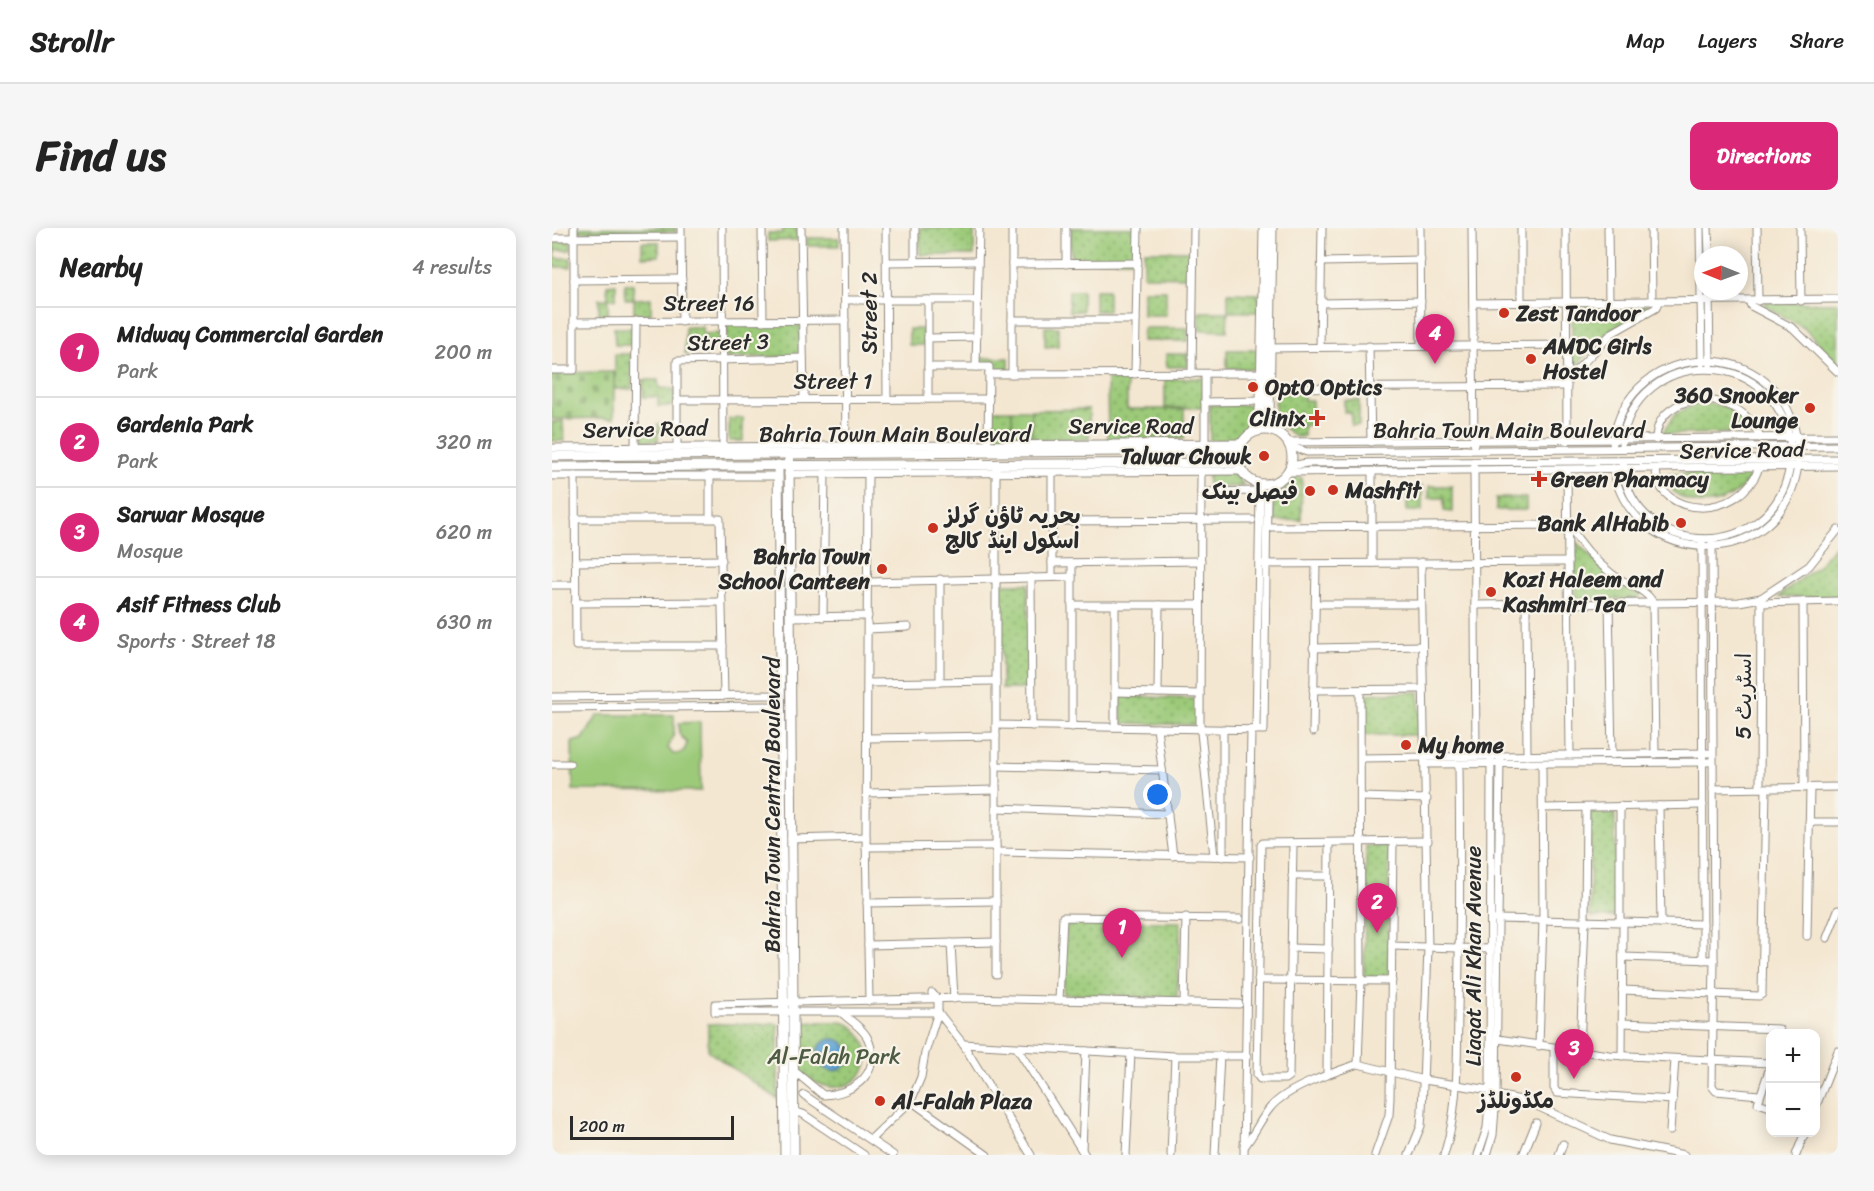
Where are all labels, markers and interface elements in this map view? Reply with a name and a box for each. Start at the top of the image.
text: Strollr [30,17,113,66]
text: Map [1626,22,1665,60]
text: Layers [1698,22,1757,60]
text: Share [1790,22,1844,60]
text: Find us [36,119,166,193]
button: Directions [1690,122,1838,190]
text: Nearby [60,244,142,290]
north arrow [1694,246,1748,300]
text: 4 results [412,250,492,285]
street label: Street 2 [850,272,889,354]
street label: Street 16 [663,284,755,323]
place label: Zest Tandoor [1515,294,1642,333]
marker: Zest Tandoor [1497,306,1511,320]
pin: 4 [1416,314,1454,364]
text: Midway Commercial Garden [117,315,383,354]
street label: Street 3 [687,322,769,362]
place label: AMDC Girls Hostel [1542,327,1652,391]
text: 1 [75,335,84,370]
text: 200 m [435,335,492,370]
marker: AMDC Girls Hostel [1524,352,1538,366]
text: Park [117,354,158,389]
street label: Street 1 [793,362,873,401]
place label: OptO Optics [1265,368,1383,407]
place label: 360 Snooker Lounge [1673,376,1800,440]
marker: OptO Optics [1246,380,1260,394]
place label: Clinix [1249,399,1306,438]
marker: 360 Snooker Lounge [1803,401,1817,415]
text: Gardenia Park [117,405,254,444]
street label: Service Road [1069,407,1195,446]
street label: Service Road [582,408,709,450]
marker: Clinix [1310,411,1324,425]
street label: Bahria Town Main Boulevard [1373,411,1646,450]
street label: Bahria Town Main Boulevard [759,415,1032,454]
text: 2 [74,425,85,460]
text: 320 m [436,425,492,460]
street label: Service Road [1679,429,1806,471]
place label: Talwar Chowk [1120,437,1252,476]
text: Park [117,444,158,479]
marker: Talwar Chowk [1257,449,1271,463]
place label: Green Pharmacy [1550,460,1709,499]
place label: Mashfit [1344,471,1422,510]
place label: فیصل بینک [1202,472,1298,511]
marker: Green Pharmacy [1532,472,1546,486]
marker: Mashfit [1326,483,1340,497]
marker: فیصل بینک [1303,484,1317,498]
text: Sarwar Mosque [117,495,265,534]
place label: بحریہ ٹاؤن گرلز اسکول اینڈ کالج [943,496,1081,560]
place label: Bank AlHabib [1538,504,1669,543]
text: 3 [74,515,85,550]
text: 620 m [436,515,492,550]
marker: Bank AlHabib [1674,516,1688,530]
marker: بحریہ ٹاؤن گرلز اسکول اینڈ کالج [926,521,940,535]
text: Mosque [117,534,183,569]
place label: Bahria Town School Canteen [718,537,870,601]
place label: Kozi Haleem and Kashmiri Tea [1502,560,1665,624]
marker: Bahria Town School Canteen [875,562,889,576]
text: Asif Fitness Club [117,585,281,624]
marker: Kozi Haleem and Kashmiri Tea [1484,585,1498,599]
text: 4 [73,605,86,640]
text: 630 m [436,605,492,640]
text: Sports · Street 18 [117,624,275,659]
street label: اسٹریٹ 5 [1724,653,1763,739]
street label: Bahria Town Central Boulevard [753,656,792,953]
place label: My home [1417,726,1505,765]
marker: My home [1399,738,1413,752]
your location [1143,780,1172,809]
street label: Liaqat Ali Khan Avenue [1454,846,1493,1066]
pin: 2 [1358,884,1396,933]
pin: 1 [1102,908,1142,958]
map controls [1766,1029,1820,1137]
button: + [1766,1029,1820,1083]
pin: 3 [1554,1030,1594,1079]
park label: Al-Falah Park [766,1037,901,1076]
marker: مکڈونلڈز [1509,1070,1523,1084]
place label: مکڈونلڈز [1476,1081,1554,1120]
place label: Al-Falah Plaza [891,1082,1032,1121]
button: − [1766,1083,1820,1137]
marker: Al-Falah Plaza [873,1094,887,1108]
text: 200 m [579,1112,625,1141]
scale bar [570,1113,734,1140]

